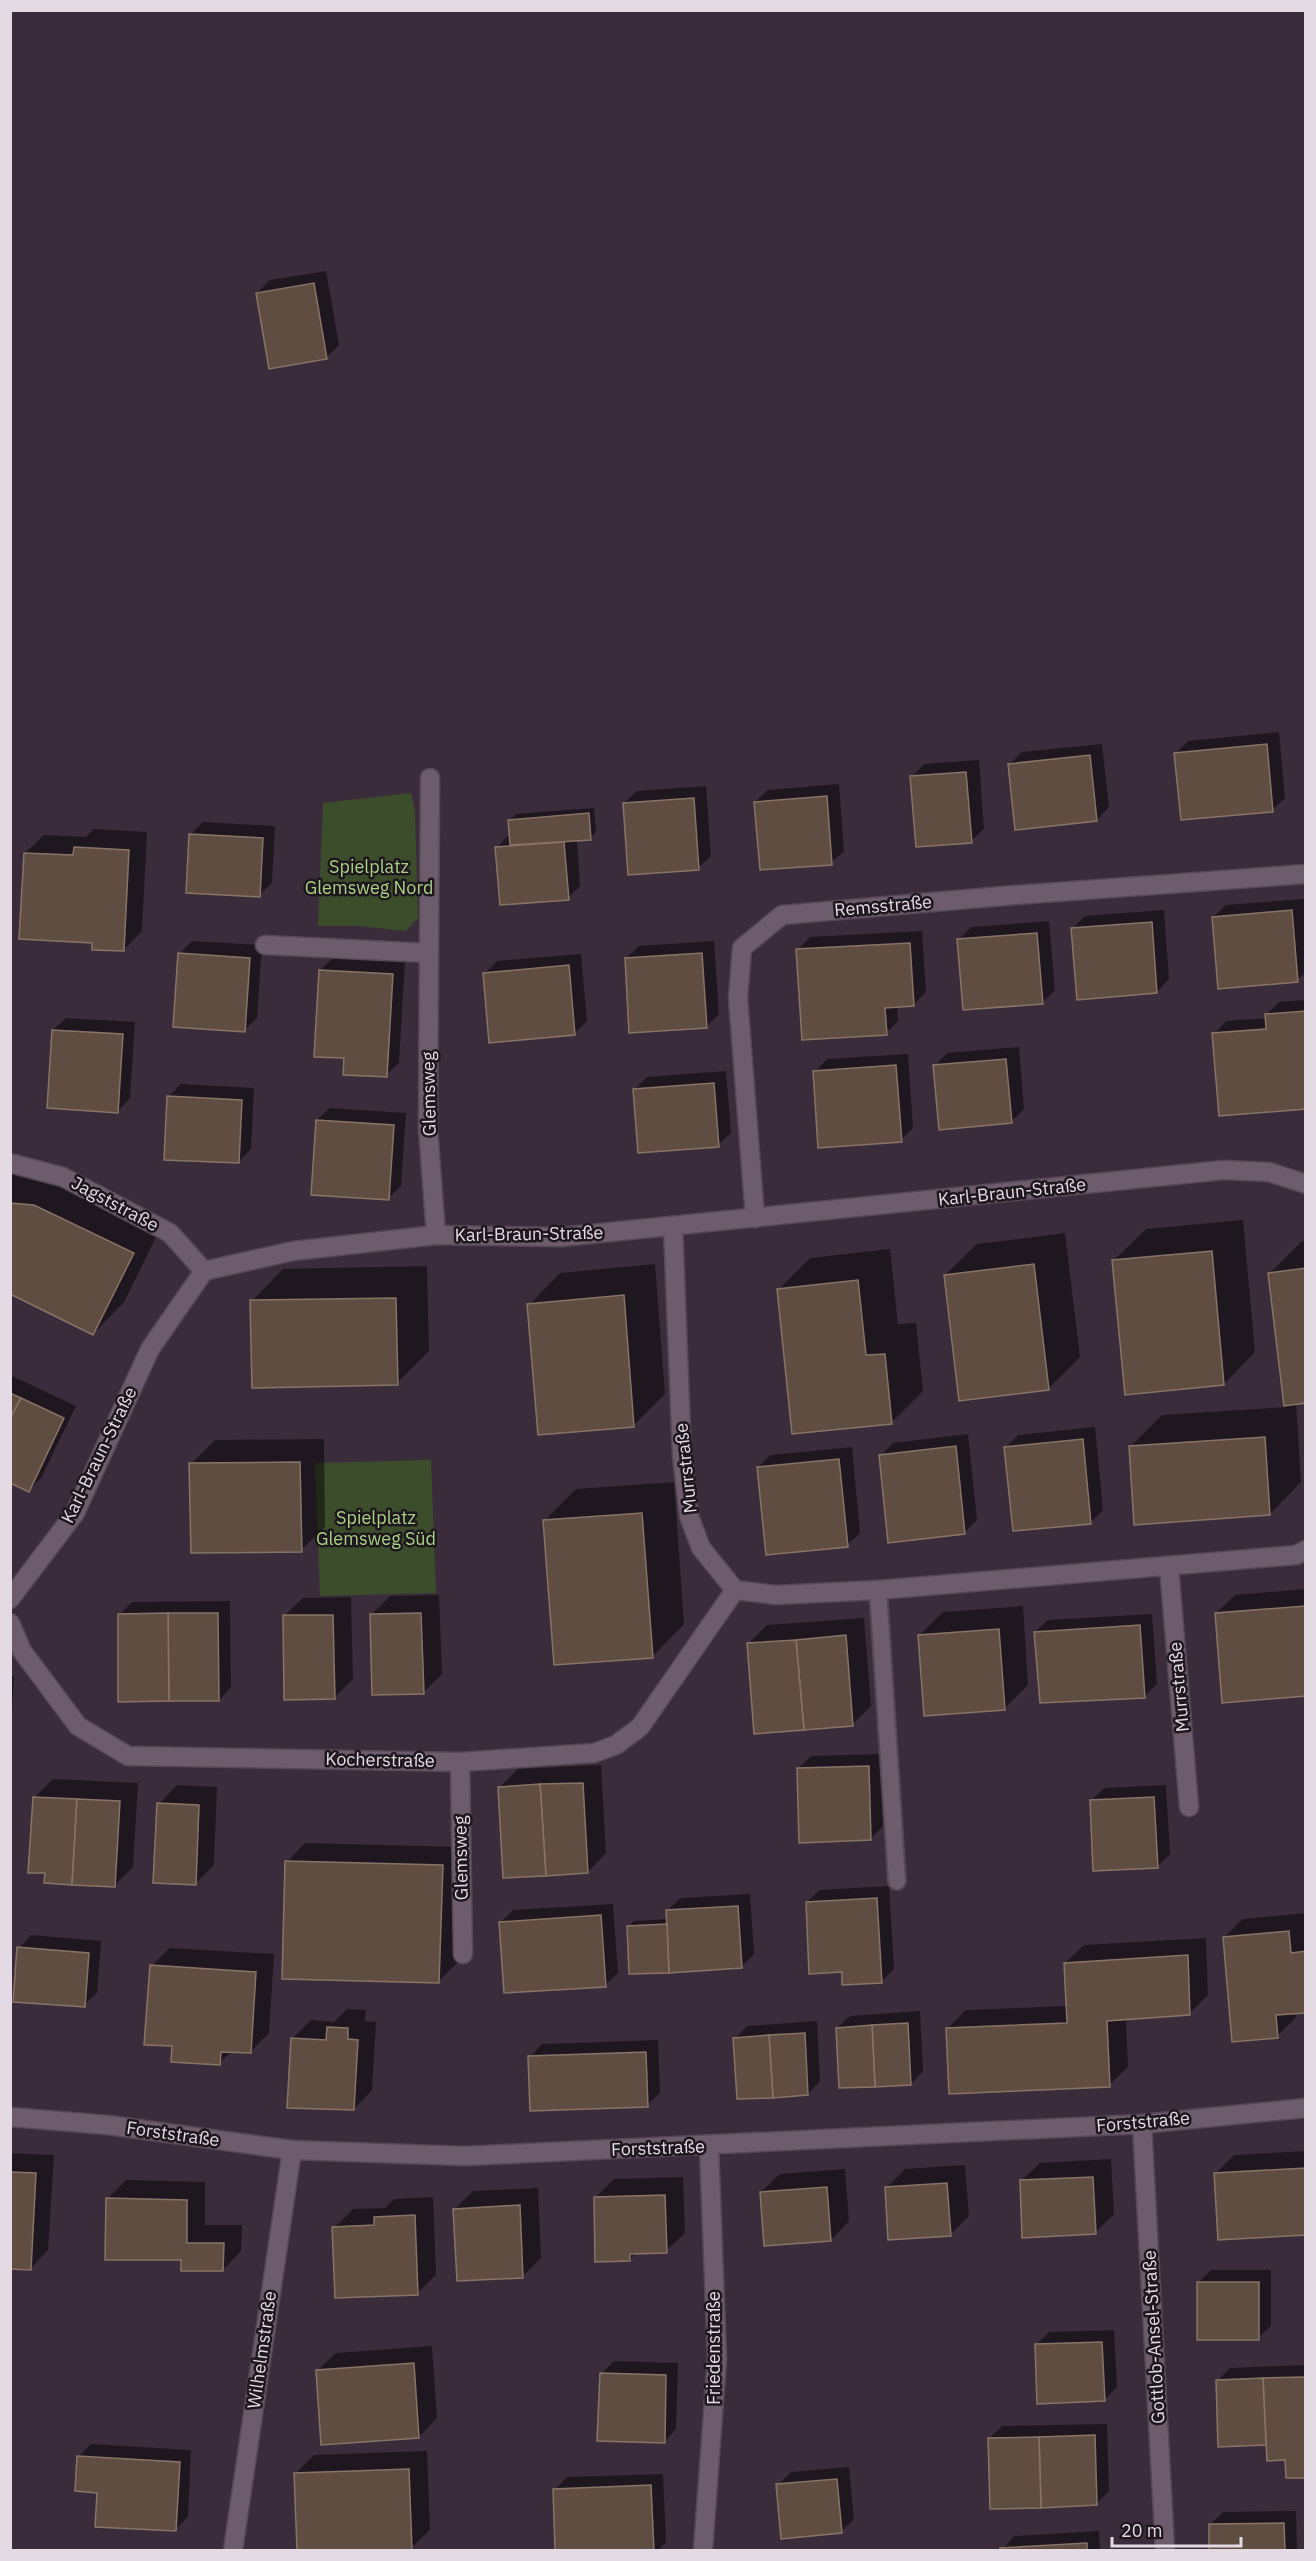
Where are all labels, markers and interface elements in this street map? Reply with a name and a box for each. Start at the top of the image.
park label: Spielplatz Glemsweg Nord [305,855,433,899]
street label: Remsstraße [833,890,933,921]
street label: Glemsweg [416,1051,441,1137]
street label: Jagststraße [68,1171,163,1236]
street label: Karl-Braun-Straße [937,1172,1087,1211]
street label: Karl-Braun-Straße [454,1221,604,1246]
street label: Karl-Braun-Straße [56,1383,142,1527]
street label: Murrstraße [669,1422,702,1514]
park label: Spielplatz Glemsweg Süd [316,1506,436,1550]
street label: Murrstraße [1163,1641,1194,1733]
street label: Kocherstraße [325,1747,435,1772]
street label: Glemsweg [448,1815,473,1901]
street label: Forststraße [1095,2106,1191,2137]
street label: Forststraße [125,2116,221,2151]
street label: Forststraße [611,2134,705,2161]
street label: Gottlob-Ansel-Straße [1137,2250,1170,2424]
street label: Wilhelmstraße [242,2289,281,2410]
street label: Friedenstraße [702,2291,725,2405]
scale bar [1112,2510,1241,2548]
text: 20 m [1121,2519,1163,2542]

